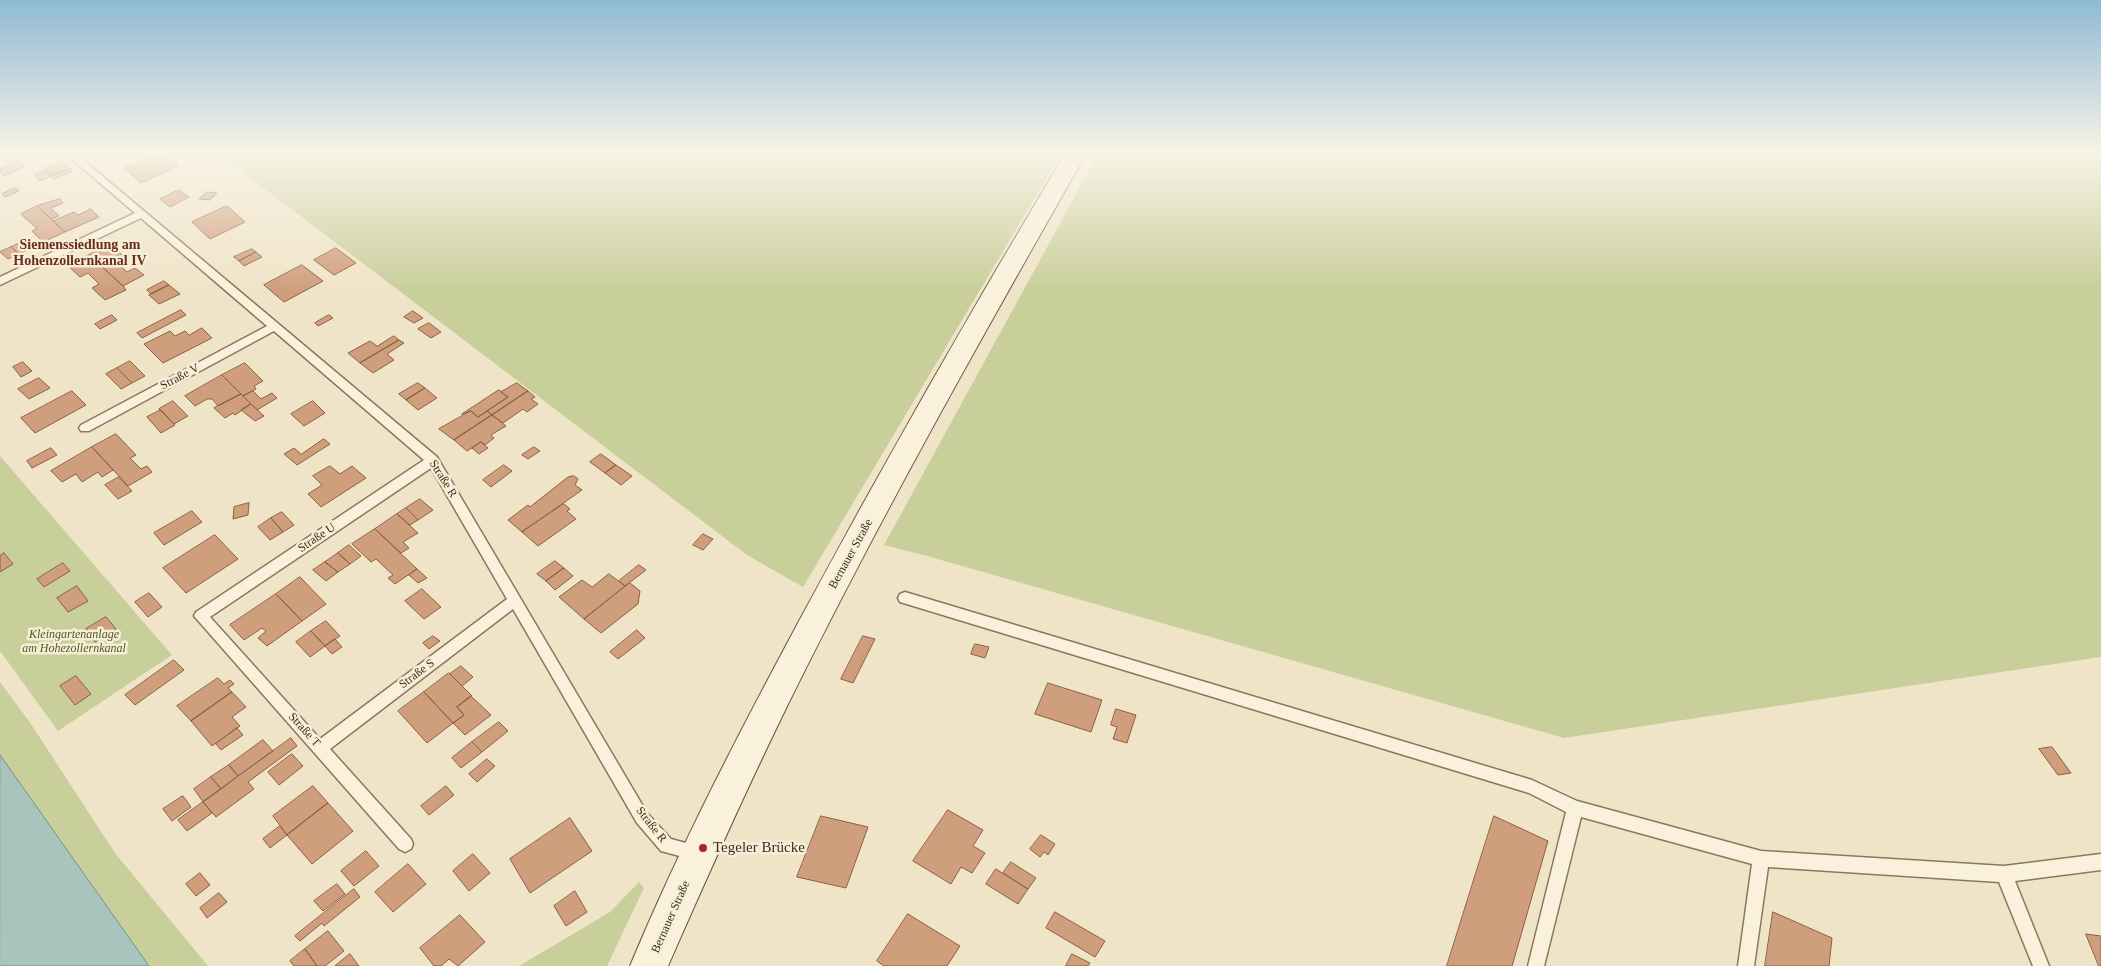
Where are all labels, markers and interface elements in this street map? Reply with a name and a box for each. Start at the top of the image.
district label: Siemenssiedlung am Hohenzollernkanal IV [13,237,147,270]
street label: Straße V [158,361,202,393]
street label: Straße R [426,458,460,500]
street label: Bernauer Straße [826,517,876,591]
street label: Straße U [295,520,339,556]
park label: Kleingartenanlage am Hohezollernkanal [22,628,126,656]
street label: Straße S [397,656,437,692]
street label: Straße T [285,710,323,750]
street label: Straße R [633,804,669,846]
place label: Tegeler Brücke [713,839,805,857]
marker: Tegeler Brücke [697,842,709,854]
street label: Bernauer Straße [649,879,693,955]

